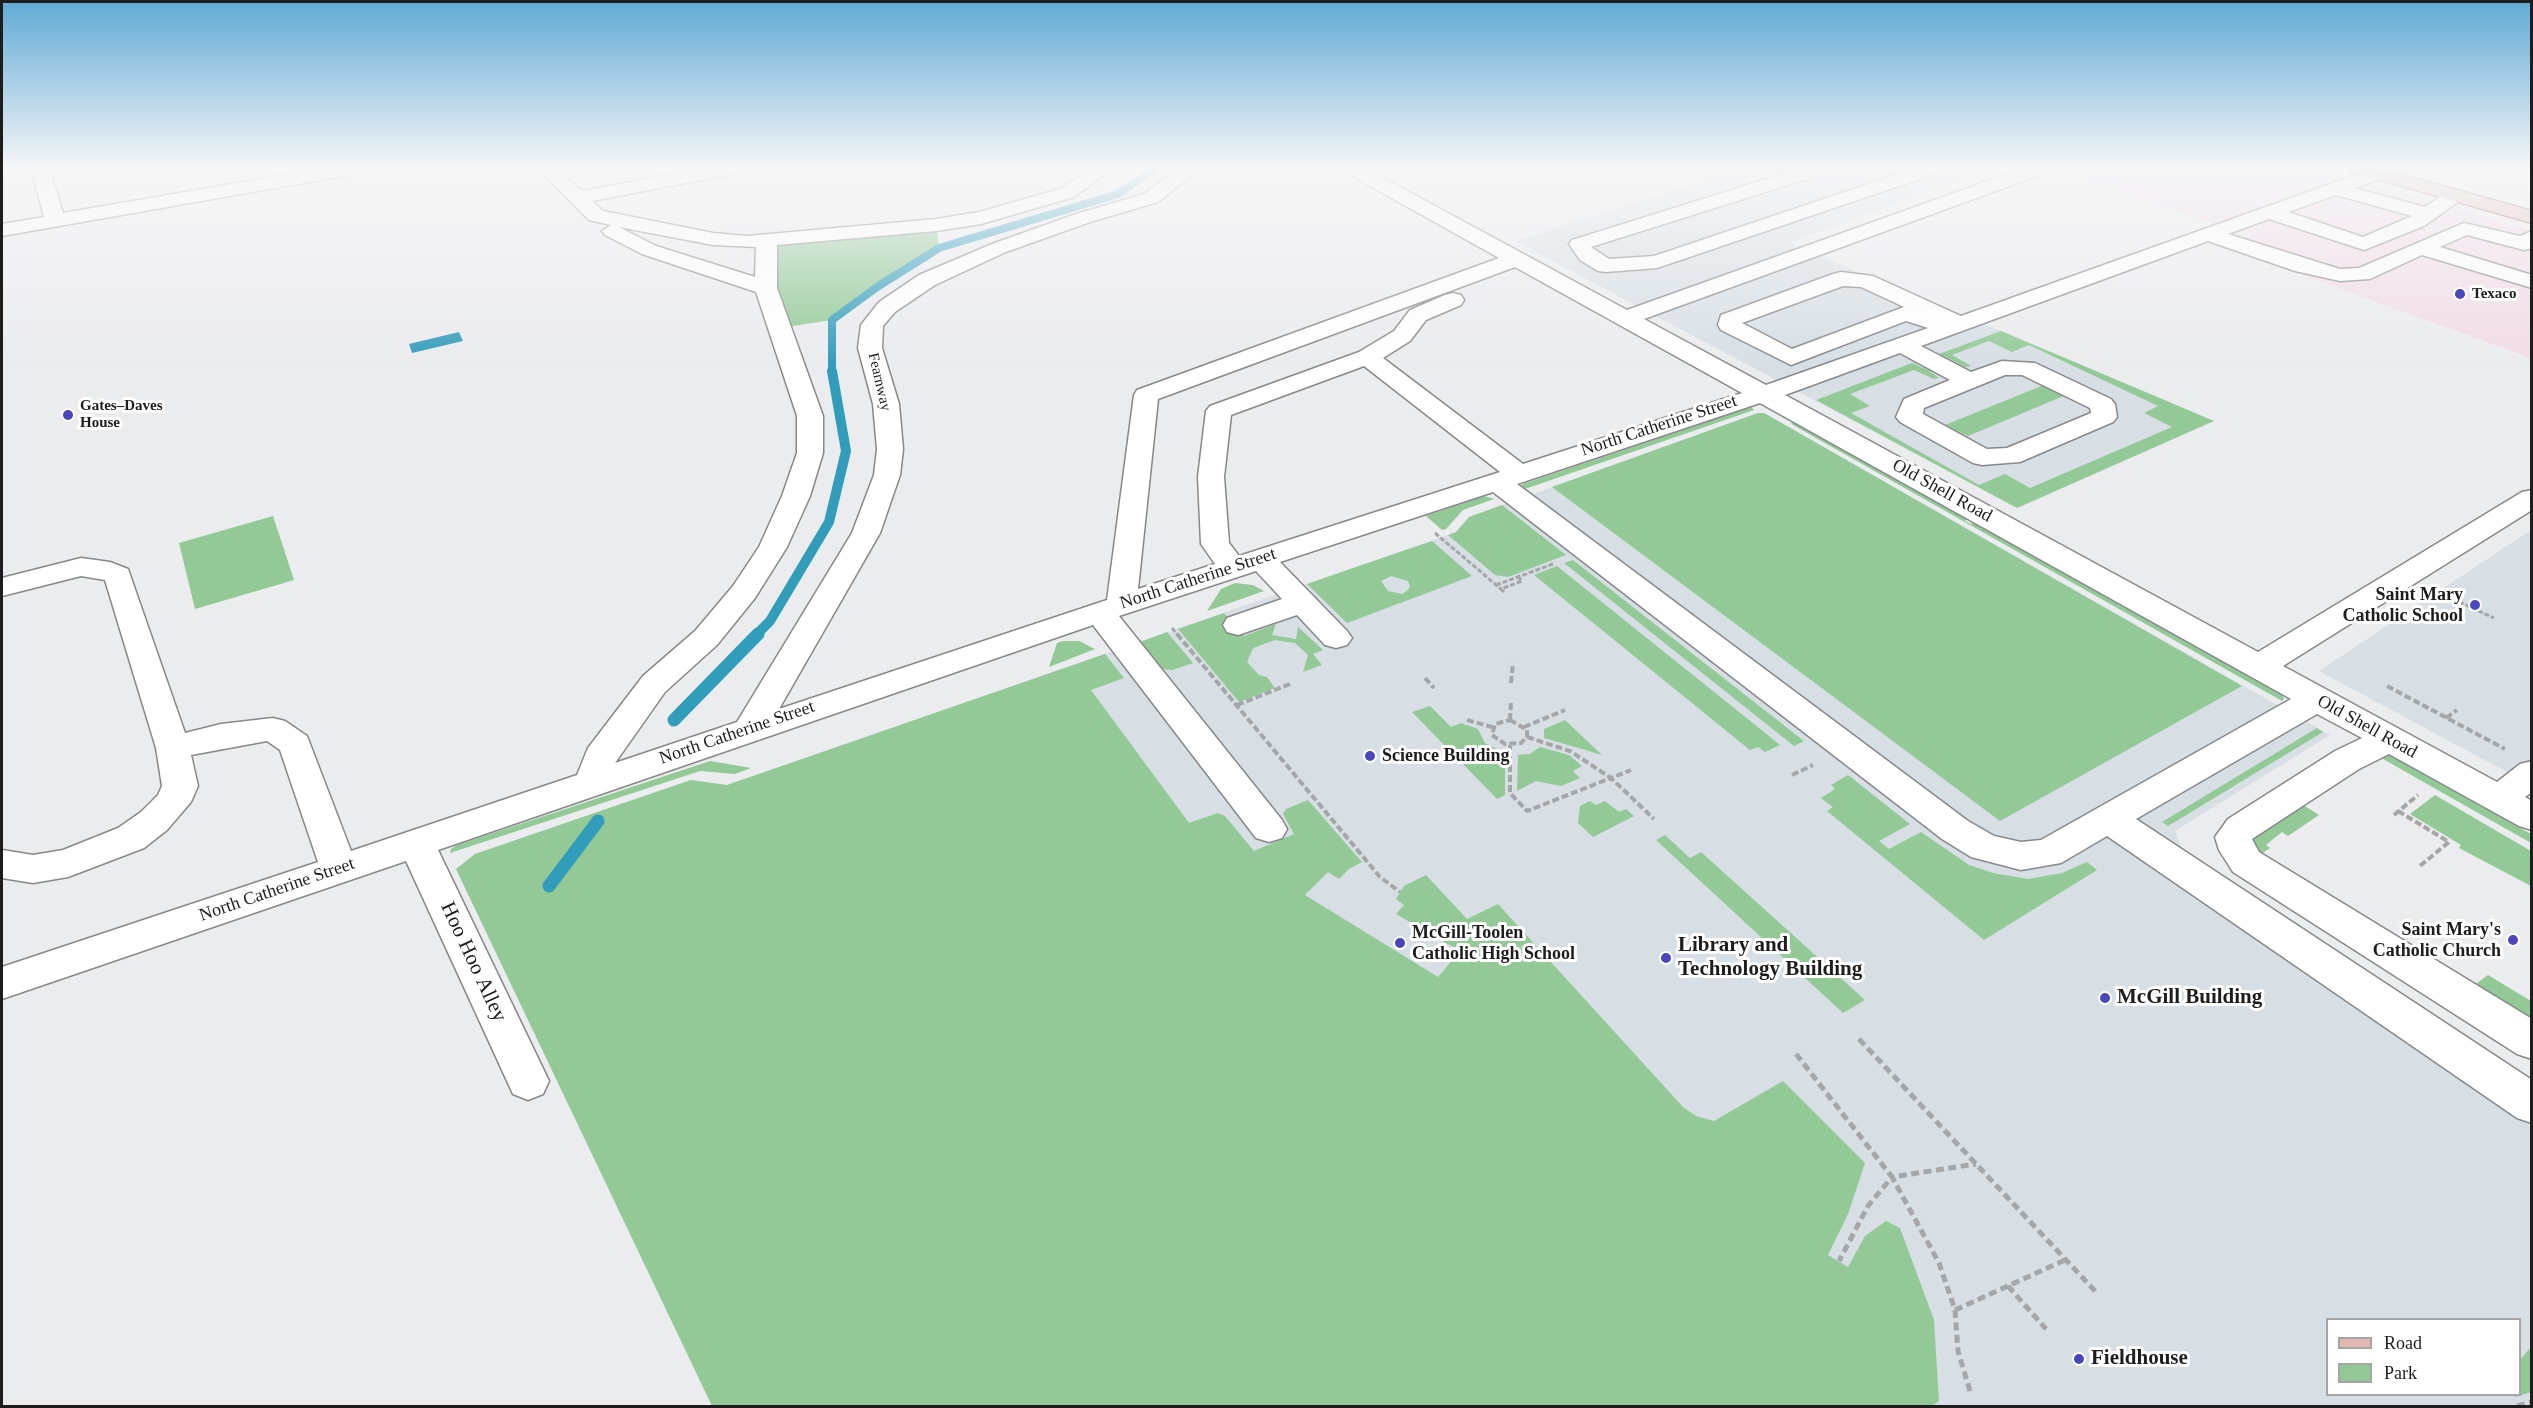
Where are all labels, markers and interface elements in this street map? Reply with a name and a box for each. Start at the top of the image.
place label: Texaco [2472,285,2516,303]
marker: Texaco [2453,287,2467,301]
street label: Fearnway [864,351,894,413]
street label: North Catherine Street [1578,391,1740,461]
place label: Gates–Daves House [80,397,162,432]
marker: Gates–Daves House [61,408,75,422]
street label: Old Shell Road [1888,455,1996,527]
street label: North Catherine Street [1117,544,1279,614]
place label: Saint Mary Catholic School [2342,584,2463,626]
marker: Saint Mary Catholic School [2468,598,2482,612]
street label: Old Shell Road [2313,691,2421,763]
street label: North Catherine Street [656,696,818,770]
place label: Science Building [1382,745,1510,767]
marker: Science Building [1363,749,1377,763]
street label: North Catherine Street [196,853,358,927]
street label: Hoo Hoo Alley [434,898,512,1026]
place label: Saint Mary's Catholic Church [2373,919,2501,962]
place label: McGill-Toolen Catholic High School [1412,922,1575,964]
place label: Library and Technology Building [1678,933,1862,983]
marker: Saint Mary's Catholic Church [2506,933,2520,947]
marker: McGill-Toolen Catholic High School [1393,936,1407,950]
marker: Library and Technology Building [1659,951,1673,965]
place label: McGill Building [2117,985,2262,1011]
marker: McGill Building [2098,991,2112,1005]
legend [2326,1318,2521,1396]
text: Road [2384,1333,2422,1353]
place label: Fieldhouse [2091,1346,2188,1372]
marker: Fieldhouse [2072,1352,2086,1366]
text: Park [2384,1363,2417,1383]

